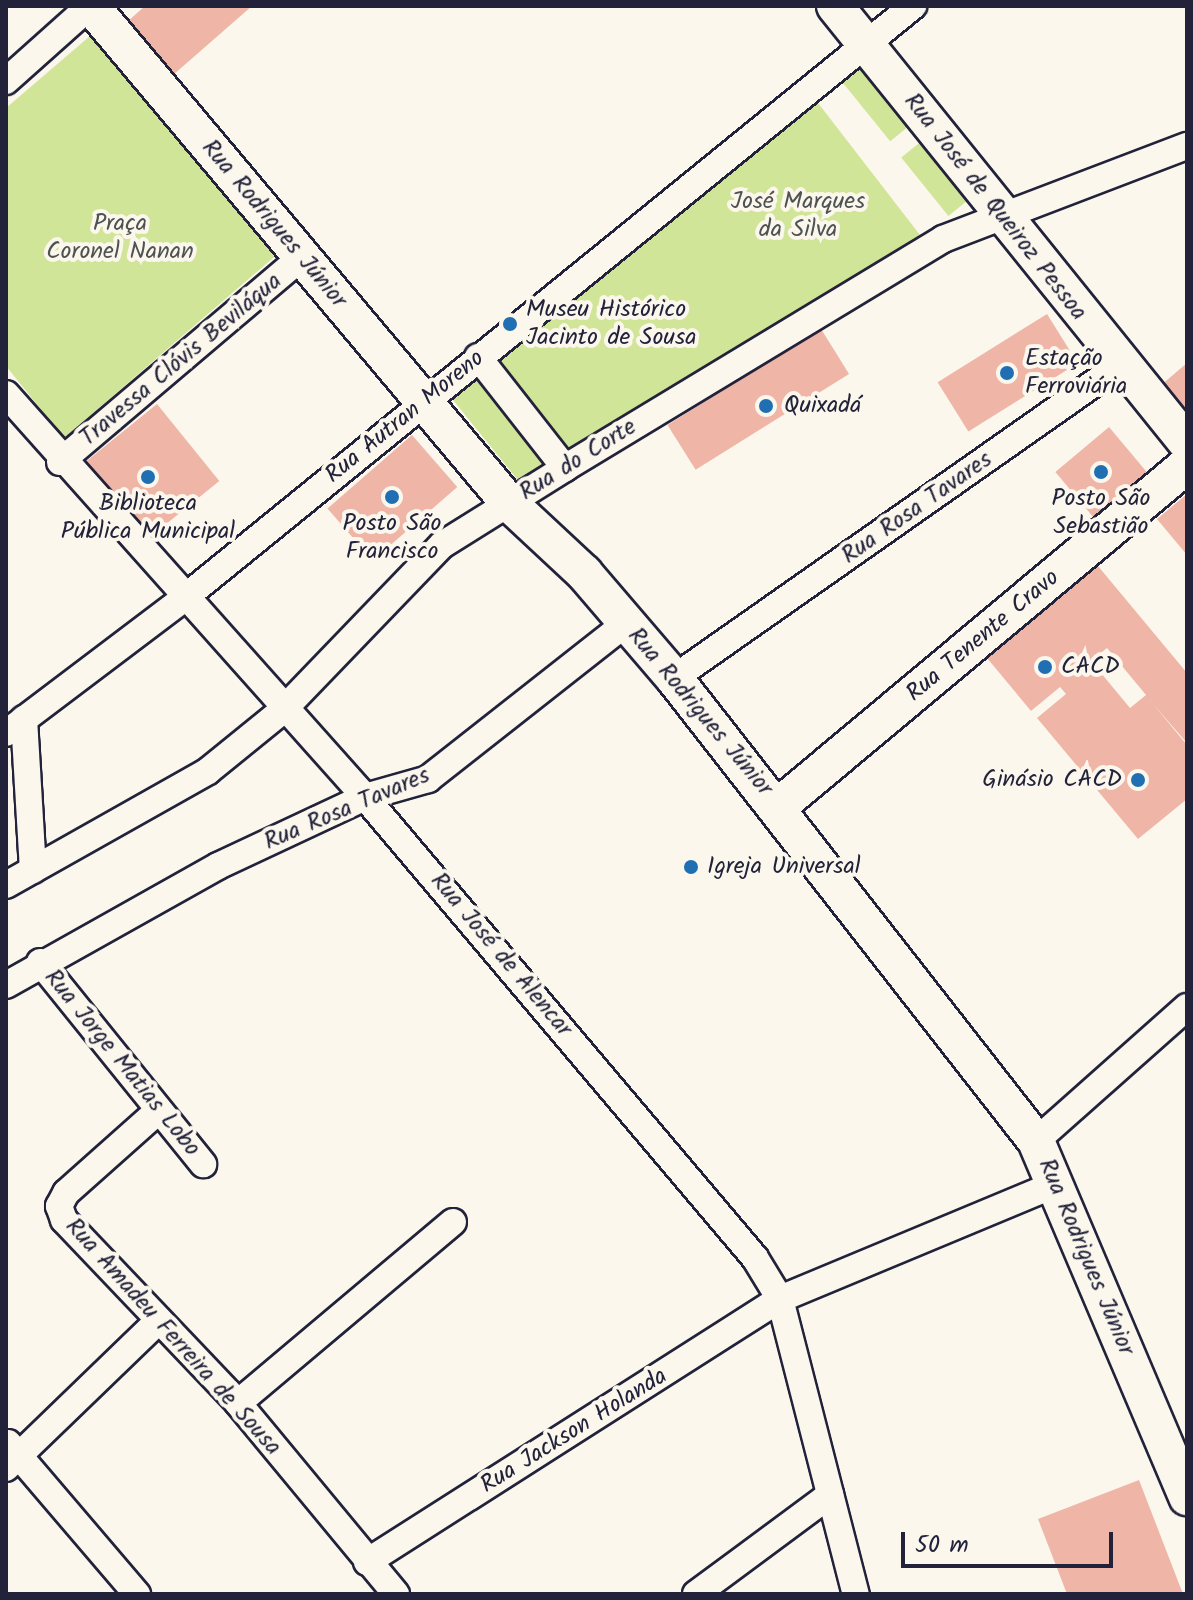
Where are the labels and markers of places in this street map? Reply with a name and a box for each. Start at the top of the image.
place label: Museu Histórico Jacinto de Sousa [526,296,696,352]
marker: Museu Histórico Jacinto de Sousa [501,315,519,333]
place label: Estação Ferroviária [1025,345,1127,401]
marker: Estação Ferroviária [996,362,1018,384]
place label: Quixadá [784,392,861,420]
marker: Quixadá [755,395,777,417]
marker: Posto São Sebastião [1092,463,1110,481]
marker: Biblioteca Pública Municipal [139,468,157,486]
place label: Posto São Sebastião [1052,485,1150,541]
marker: Posto São Francisco [383,488,401,506]
place label: Biblioteca Pública Municipal [61,490,235,546]
place label: Posto São Francisco [343,510,441,566]
place label: CACD [1061,653,1120,681]
marker: CACD [1036,658,1054,676]
place label: Ginásio CACD [982,766,1122,794]
marker: Ginásio CACD [1129,771,1147,789]
place label: Igreja Universal [707,853,861,881]
marker: Igreja Universal [682,858,700,876]

